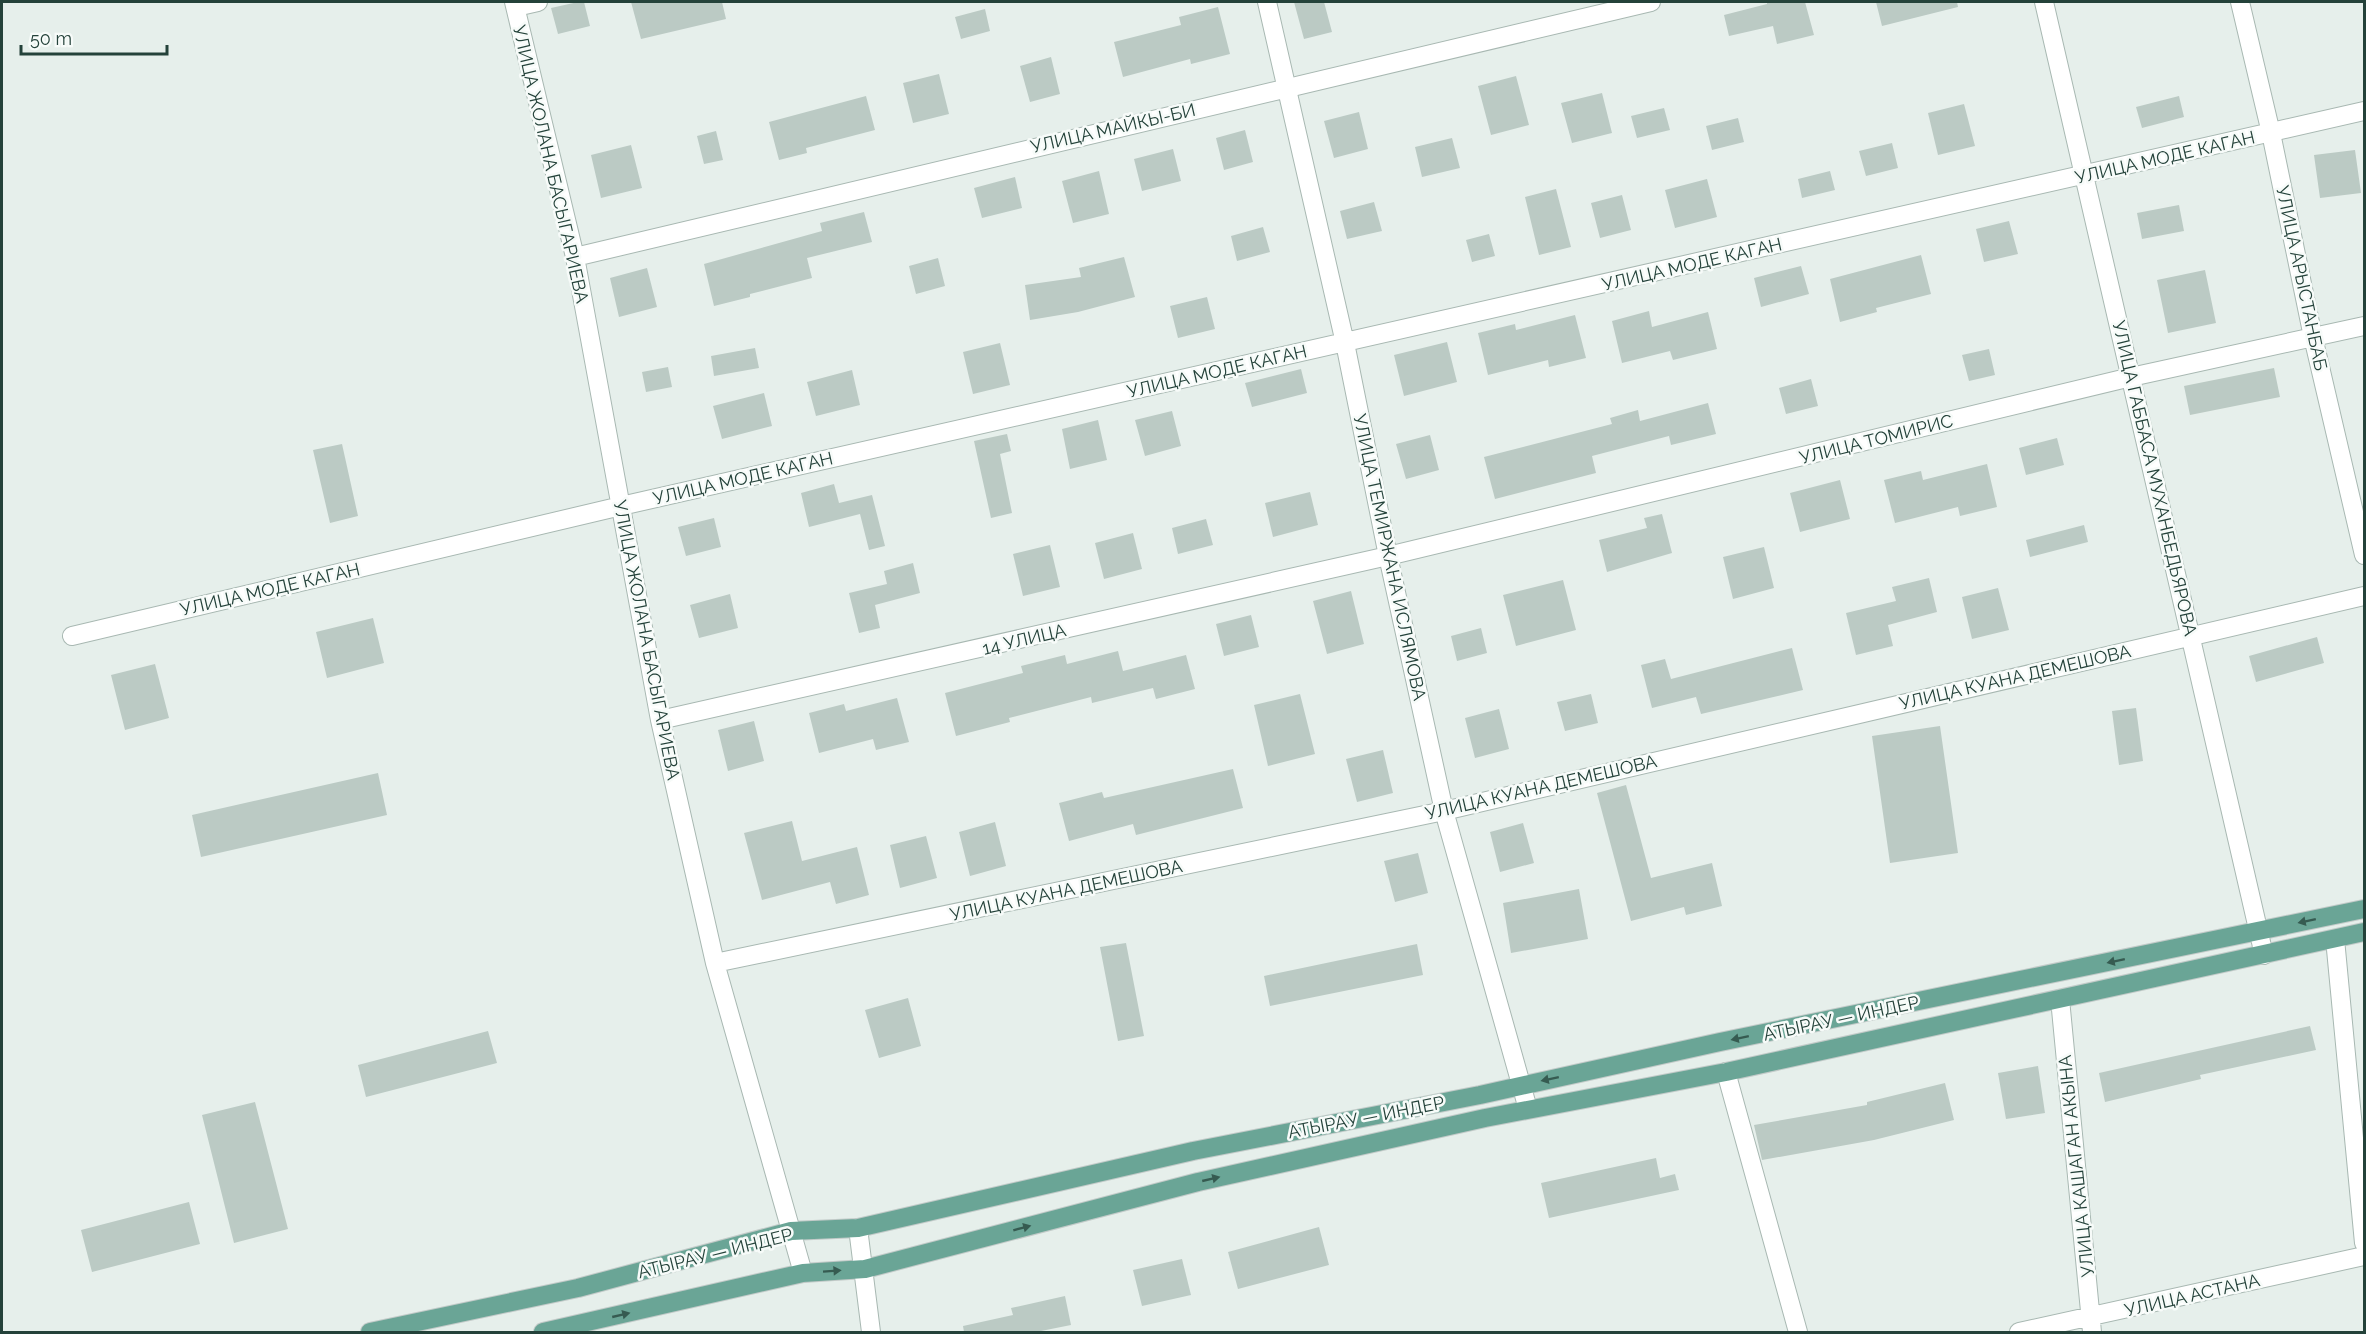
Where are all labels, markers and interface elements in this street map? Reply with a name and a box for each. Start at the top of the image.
scale bar [21,18,166,56]
street label: УЛИЦА ЖОЛАНА БАСЫГАРИЕВА [509,23,593,305]
text: 50 m [30,28,72,49]
street label: УЛИЦА МАЙКЫ-БИ [1028,99,1198,157]
street label: УЛИЦА МОДЕ КАГАН [2073,126,2257,188]
street label: УЛИЦА АРЫСТАНБАБ [2272,184,2332,373]
street label: УЛИЦА МОДЕ КАГАН [1600,233,1784,295]
street label: УЛИЦА ГАББАСА МУХАНБЕДЬЯРОВА [2108,318,2202,638]
street label: УЛИЦА МОДЕ КАГАН [1125,340,1309,402]
street label: УЛИЦА ТОМИРИС [1797,410,1955,468]
street label: УЛИЦА ТЕМИРЖАНА ИСЛЯМОВА [1349,412,1431,702]
street label: УЛИЦА МОДЕ КАГАН [651,447,835,509]
street label: УЛИЦА ЖОЛАНА БАСЫГАРИЕВА [610,498,684,782]
street label: УЛИЦА МОДЕ КАГАН [178,558,362,620]
street label: 14 УЛИЦА [980,619,1068,659]
street label: УЛИЦА КУАНА ДЕМЕШОВА [1897,640,2133,714]
street label: УЛИЦА КУАНА ДЕМЕШОВА [1423,750,1659,824]
street label: УЛИЦА КУАНА ДЕМЕШОВА [948,855,1184,925]
one-way arrow [2298,917,2317,926]
one-way arrow [2107,957,2126,966]
street label: АТЫРАУ — ИНДЕР [1761,991,1921,1045]
one-way arrow [1731,1034,1750,1043]
street label: УЛИЦА КАШАГАН АКЫНА [2054,1054,2098,1278]
one-way arrow [1540,1075,1559,1084]
street label: АТЫРАУ — ИНДЕР [1286,1092,1446,1142]
one-way arrow [1201,1174,1220,1184]
one-way arrow [1013,1223,1031,1233]
street label: АТЫРАУ — ИНДЕР [635,1224,795,1282]
one-way arrow [823,1266,842,1276]
street label: УЛИЦА АСТАНА [2122,1269,2262,1321]
one-way arrow [612,1310,630,1320]

